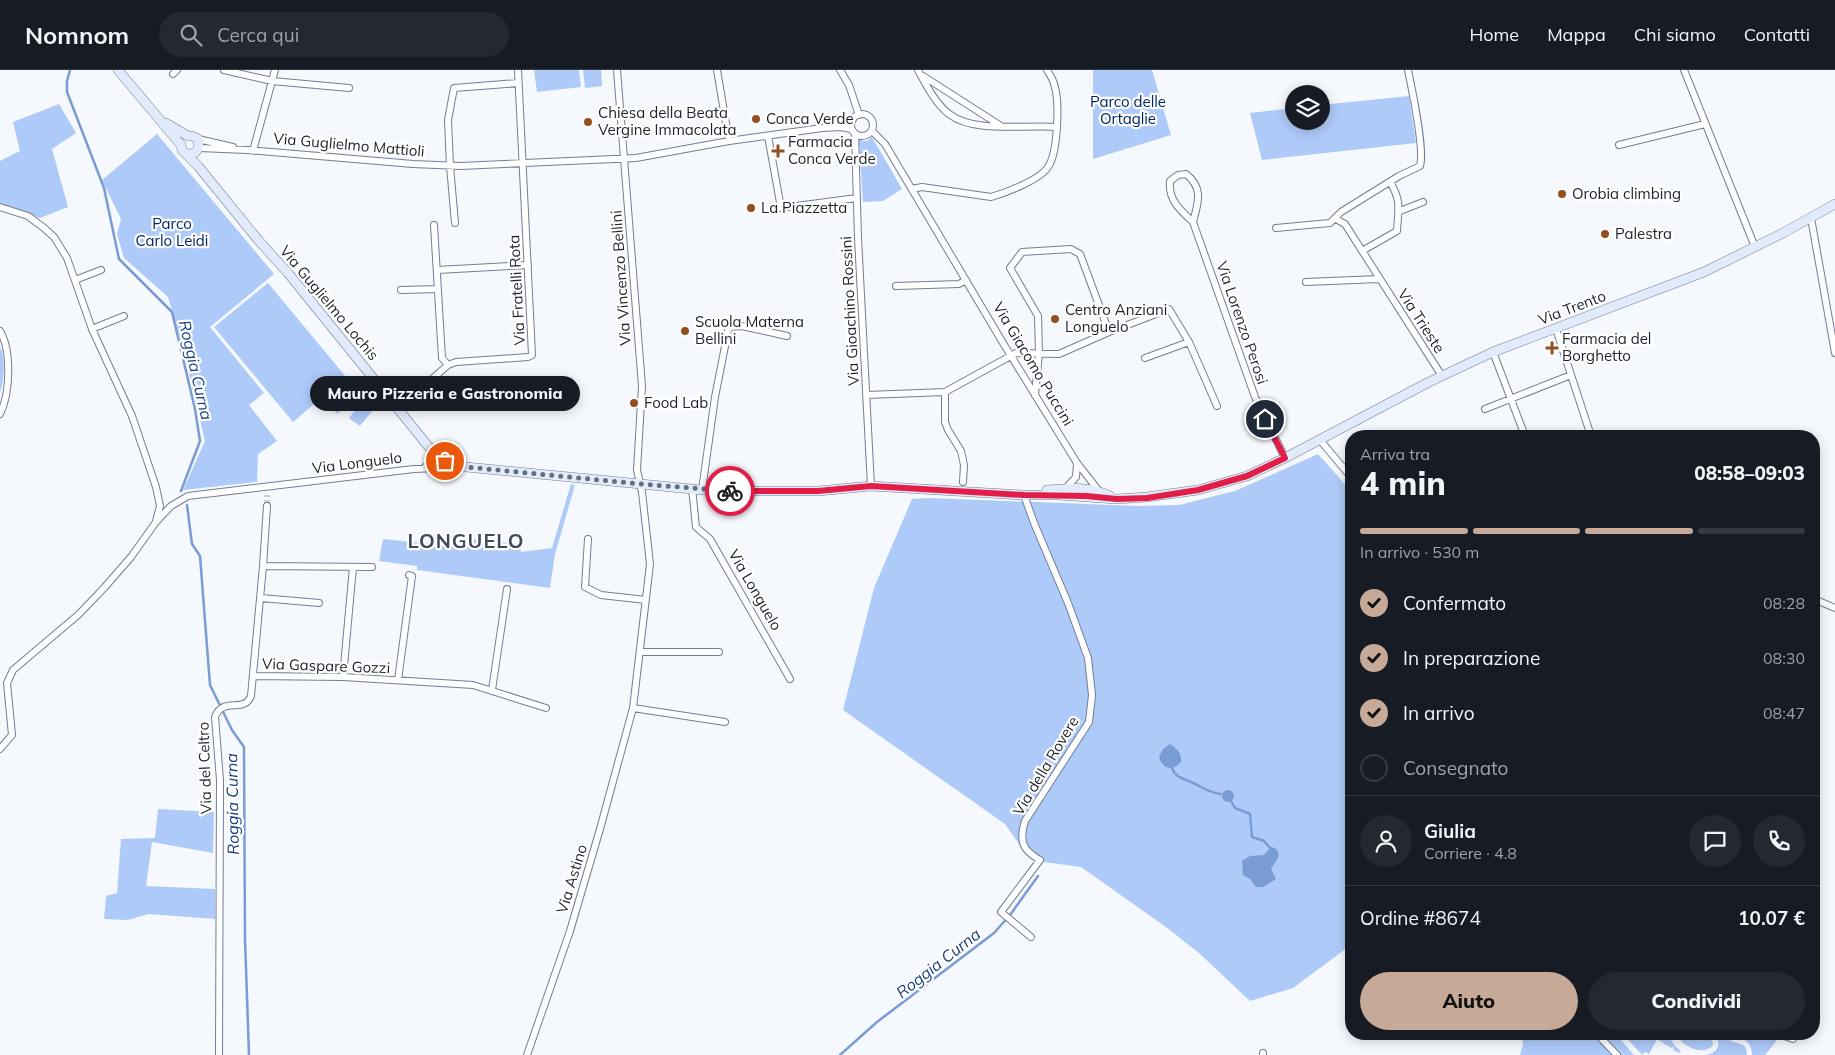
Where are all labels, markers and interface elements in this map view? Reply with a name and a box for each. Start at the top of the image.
search box [159,12,509,57]
text: Nomnom [25,20,129,50]
icon: search [177,21,205,49]
text: Cerca qui [217,23,299,47]
text: Home [1469,23,1519,46]
text: Mappa [1547,23,1606,46]
text: Chi siamo [1634,23,1716,46]
text: Contatti [1744,23,1810,46]
map controls [1285,85,1330,130]
button: layers [1285,85,1330,130]
park label: Parco delle Ortaglie [1090,92,1166,128]
place label: Chiesa della Beata Vergine Immacolata [598,103,736,139]
place label: Conca Verde [766,109,854,128]
marker: Conca Verde [750,113,762,125]
marker: Chiesa della Beata Vergine Immacolata [582,116,594,128]
street label: Via Guglielmo Mattioli [273,128,425,161]
place label: Farmacia Conca Verde [788,132,876,168]
marker: Farmacia Conca Verde [772,145,784,157]
place label: Orobia climbing [1572,184,1681,203]
marker: Orobia climbing [1556,188,1568,200]
place label: La Piazzetta [761,198,847,217]
marker: La Piazzetta [745,202,757,214]
street label: Via Vincenzo Bellini [606,210,635,346]
park label: Parco Carlo Leidi [136,214,208,250]
place label: Palestra [1615,224,1672,243]
marker: Palestra [1599,228,1611,240]
street label: Via Fratelli Rota [504,234,529,346]
street label: Via Gioachino Rossini [836,236,863,386]
street label: Via Guglielmo Lochis [276,241,383,364]
street label: Via Lorenzo Perosi [1213,259,1272,387]
street label: Via Trieste [1394,285,1449,356]
street label: Via Trento [1535,286,1608,329]
street label: Via Giacomo Puccini [989,298,1078,429]
place label: Centro Anziani Longuelo [1065,300,1167,336]
place label: Scuola Materna Bellini [695,312,804,348]
marker: Centro Anziani Longuelo [1049,313,1061,325]
water label: Roggia Curna [175,318,217,422]
marker: Scuola Materna Bellini [679,325,691,337]
place label: Farmacia del Borghetto [1562,329,1651,365]
marker: Farmacia del Borghetto [1546,342,1558,354]
callout: Mauro Pizzeria e Gastronomia [310,376,580,411]
text: Mauro Pizzeria e Gastronomia [327,383,563,403]
place label: Food Lab [644,393,708,412]
marker: Food Lab [628,397,640,409]
pin [1244,398,1286,440]
icon: home [1251,405,1279,433]
pin [424,440,466,482]
text: Arriva tra [1360,444,1430,464]
icon: bag [431,447,459,475]
street label: Via Longuelo [311,448,403,477]
text: 08:58–09:03 [1694,461,1805,485]
text: 4 min [1360,463,1446,503]
courier [705,466,755,516]
icon: bike [716,477,744,505]
district label: LONGUELO [408,528,524,553]
text: In arrivo · 530 m [1360,542,1479,562]
street label: Via Longuelo [725,546,786,634]
icon: check [1360,589,1388,617]
text: Confermato [1403,591,1506,615]
text: 08:28 [1763,593,1805,613]
icon: check [1360,644,1388,672]
text: In preparazione [1403,646,1540,670]
text: 08:30 [1763,648,1805,668]
street label: Via Gaspare Gozzi [262,654,390,677]
icon: check [1360,699,1388,727]
text: In arrivo [1403,701,1475,725]
text: 08:47 [1763,703,1805,723]
street label: Via della Rovere [1008,713,1083,819]
street label: Via del Celtro [193,722,216,814]
water label: Roggia Curna [221,753,243,855]
text: Consegnato [1403,756,1508,780]
button: person [1360,815,1412,867]
button: chat [1689,815,1741,867]
button: phone [1753,815,1805,867]
text: Giulia [1424,819,1476,843]
street label: Via Astino [552,842,591,916]
text: Corriere · 4.8 [1424,843,1517,863]
text: Ordine #8674 [1360,906,1481,930]
text: 10.07 € [1738,906,1805,930]
water label: Roggia Curna [892,924,985,1002]
button: Aiuto [1360,972,1578,1030]
button: Condividi [1588,972,1805,1030]

